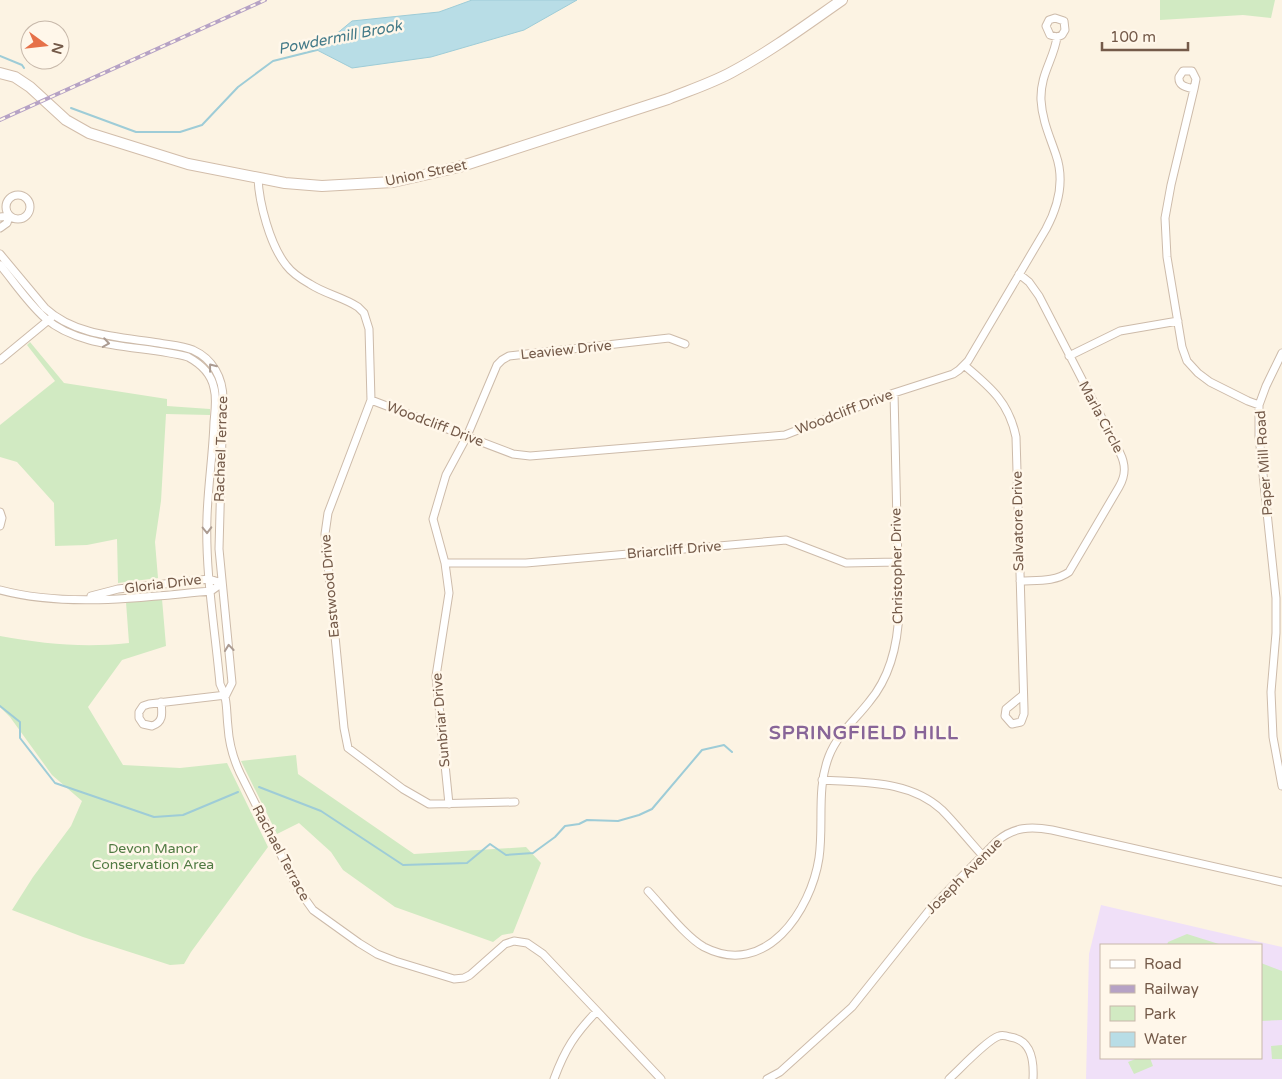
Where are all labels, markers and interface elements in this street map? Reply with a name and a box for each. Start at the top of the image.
water label: Powdermill Brook [277,16,405,58]
north arrow [20,20,70,70]
scale bar [1102,20,1188,52]
text: 100 m [1110,28,1156,46]
text: N [47,41,67,56]
street label: Union Street [384,156,469,190]
one-way arrow [102,337,111,347]
street label: Leaview Drive [520,337,613,363]
one-way arrow [209,363,218,372]
street label: Marla Circle [1075,378,1127,456]
street label: Woodcliff Drive [793,386,895,438]
street label: Rachael Terrace [211,396,231,502]
street label: Woodcliff Drive [384,398,486,450]
street label: Paper Mill Road [1252,410,1276,516]
street label: Salvatore Drive [1009,471,1027,571]
street label: Christopher Drive [887,508,907,624]
one-way arrow [202,526,212,534]
street label: Eastwood Drive [317,534,343,638]
street label: Briarcliff Drive [626,537,722,563]
street label: Gloria Drive [124,571,203,597]
one-way arrow [224,644,235,652]
street label: Sunbriar Drive [428,672,454,768]
district label: SPRINGFIELD HILL [769,722,959,744]
street label: Rachael Terrace [249,802,313,904]
street label: Joseph Avenue [922,834,1006,918]
park label: Devon Manor Conservation Area [92,840,214,873]
legend [1100,944,1262,1059]
text: Road [1144,955,1182,973]
text: Railway [1144,980,1199,998]
text: Park [1144,1005,1176,1023]
text: Water [1144,1030,1187,1048]

